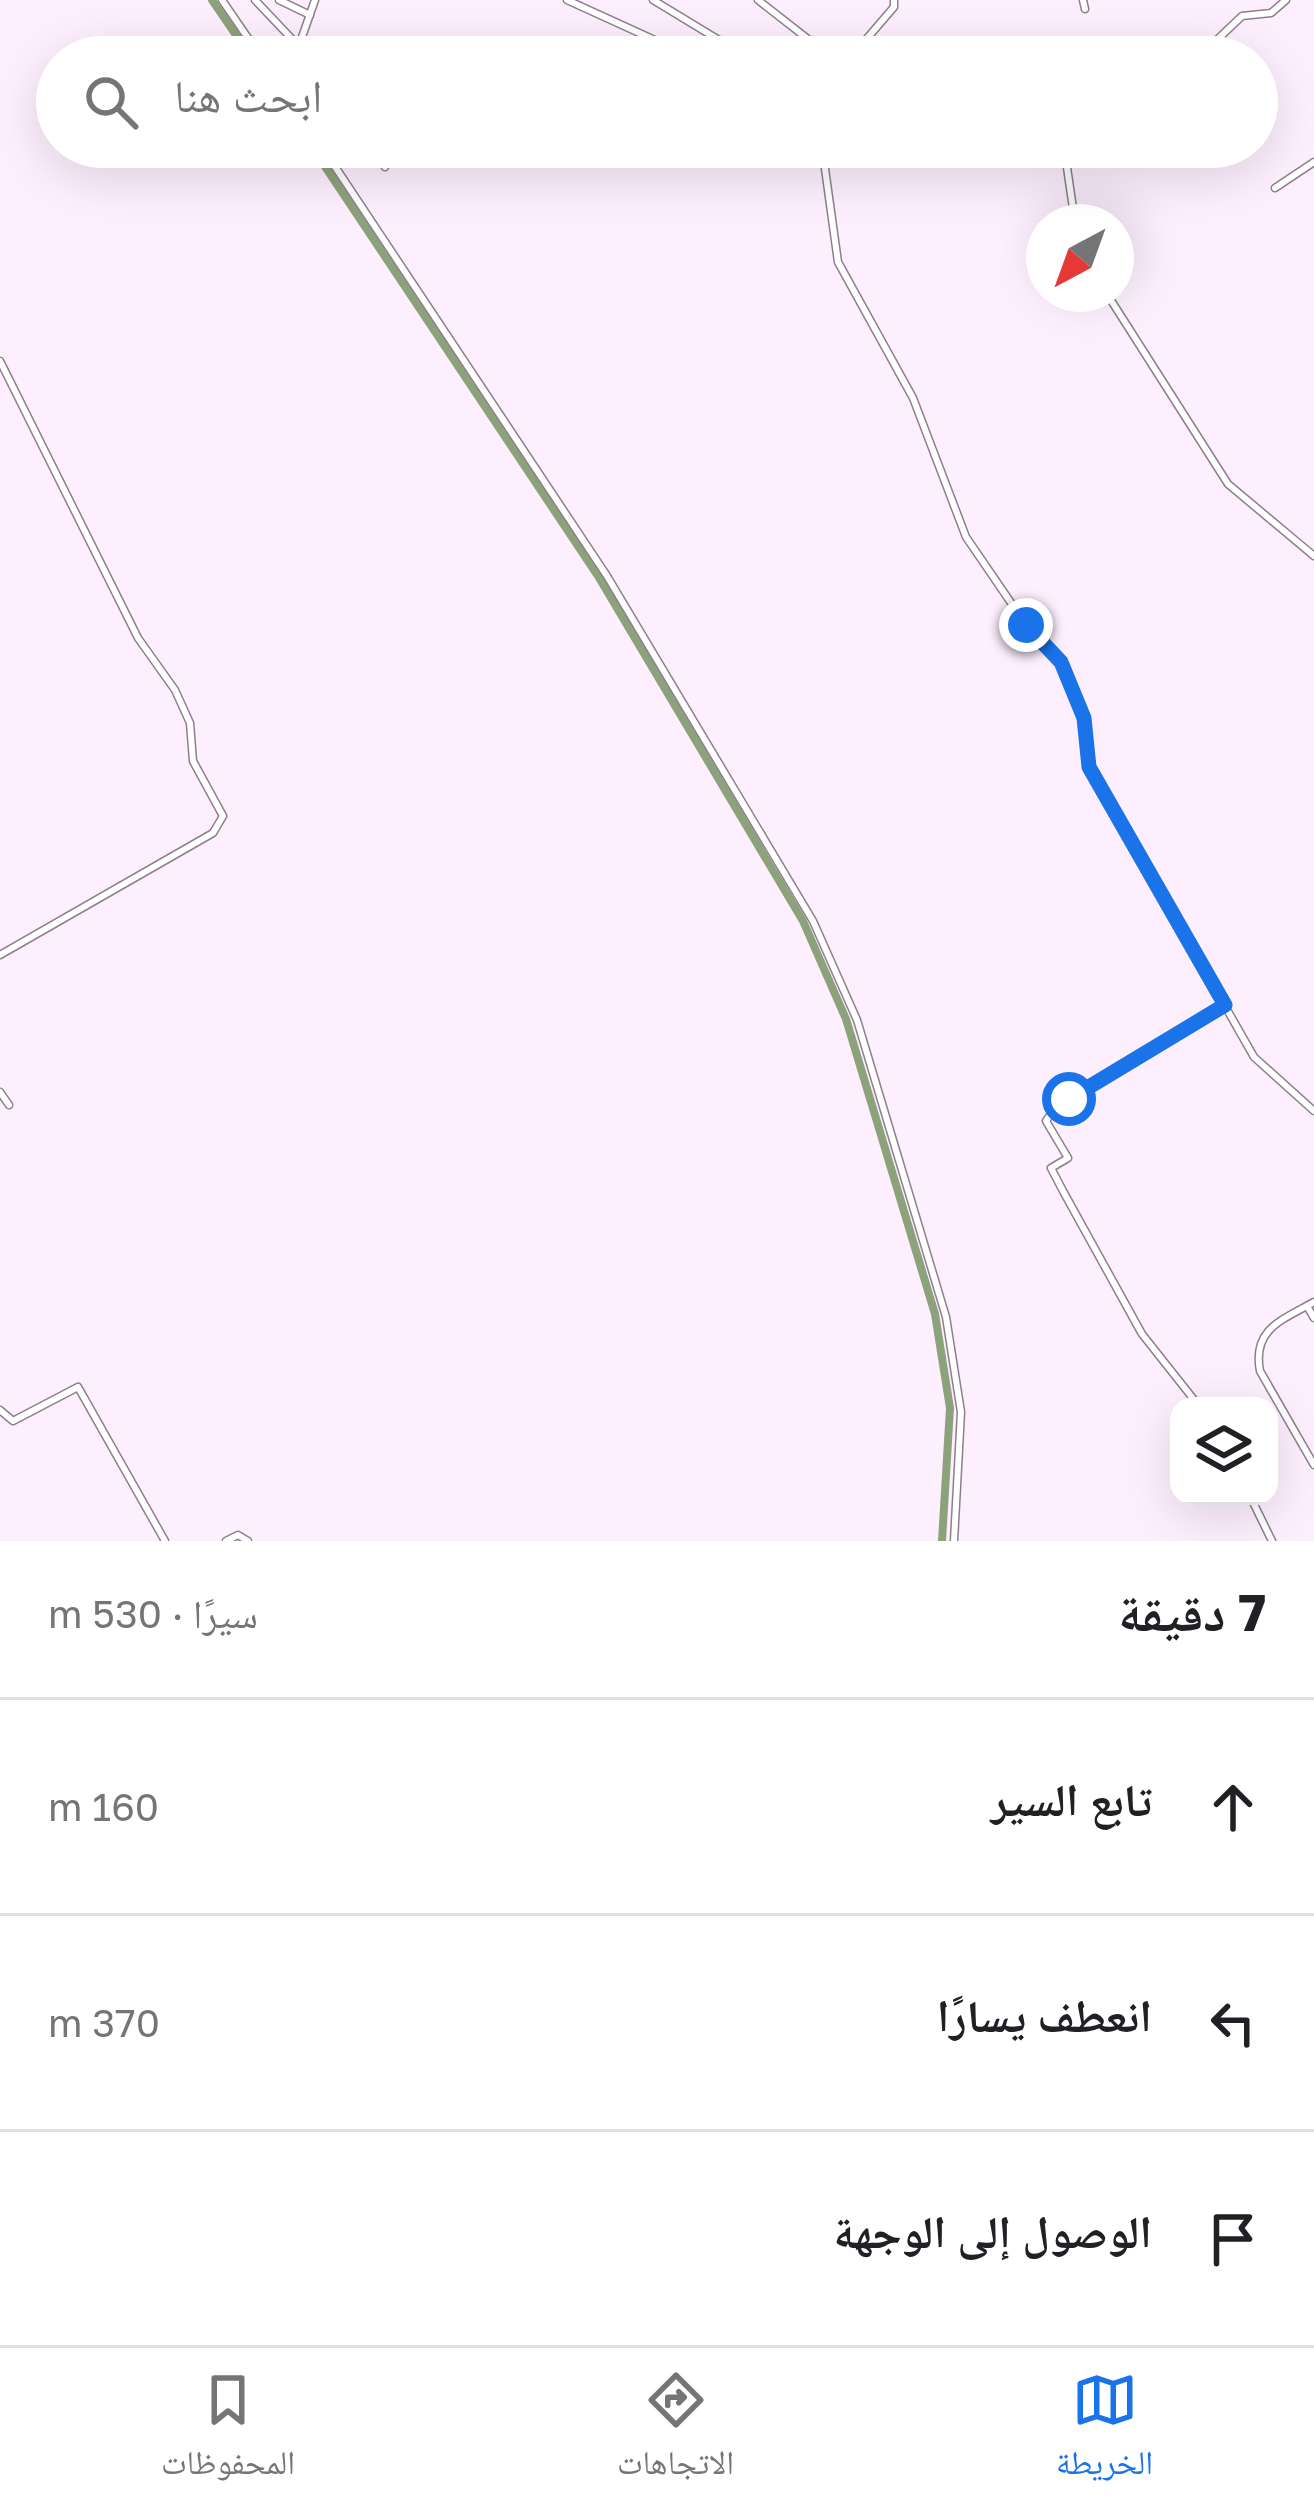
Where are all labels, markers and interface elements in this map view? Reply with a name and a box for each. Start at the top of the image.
search box [36,36,1278,168]
text: ابحث هنا [174,68,322,122]
icon: search [78,69,144,135]
north arrow [1026,204,1134,312]
route end [999,598,1053,652]
route start [1042,1072,1096,1126]
map controls [1170,1397,1278,1505]
button: layers [1170,1397,1278,1505]
text: 7 دقيقة [1118,1581,1266,1642]
text: سيرًا · 530 m [48,1590,258,1637]
text: تابع السير [991,1772,1152,1826]
icon: ahead [1200,1774,1266,1840]
text: 160 m [48,1783,159,1830]
text: انعطف يسارًا [937,1988,1152,2042]
icon: left [1200,1990,1266,2056]
text: 370 m [48,1999,160,2046]
text: الوصول إلى الوجهة [834,2204,1152,2258]
icon: arrive [1200,2206,1266,2272]
tab: المحفوظات [161,2367,295,2495]
tab: الاتجاهات [617,2367,734,2495]
tab: الخريطة [1056,2367,1153,2495]

